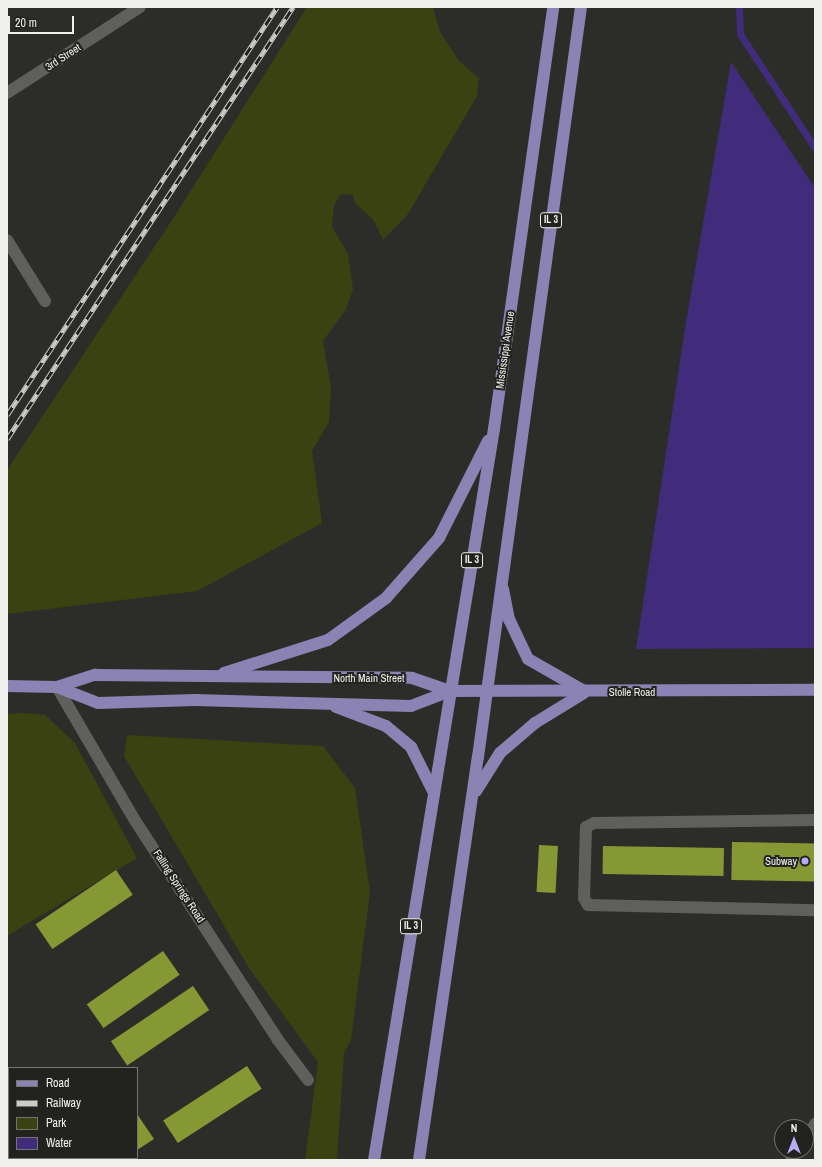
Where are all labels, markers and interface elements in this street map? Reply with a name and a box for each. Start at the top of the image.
scale bar [10,8,76,34]
text: 20 m [15,15,37,31]
street label: 3rd Street [43,41,83,73]
road number: IL 3 [539,212,563,228]
street label: Mississippi Avenue [493,310,517,390]
road number: IL 3 [460,552,484,568]
street label: North Main Street [333,671,405,685]
street label: Stolle Road [609,685,655,699]
street label: Falling Springs Road [151,847,207,925]
place label: Subway [765,854,797,868]
marker: Subway [800,856,810,866]
road number: IL 3 [399,918,423,934]
legend [8,1067,138,1159]
text: Road [46,1075,70,1091]
text: Railway [46,1095,81,1111]
text: Park [46,1115,66,1131]
north arrow [774,1119,814,1159]
text: N [791,1121,797,1135]
text: Water [46,1135,72,1151]

